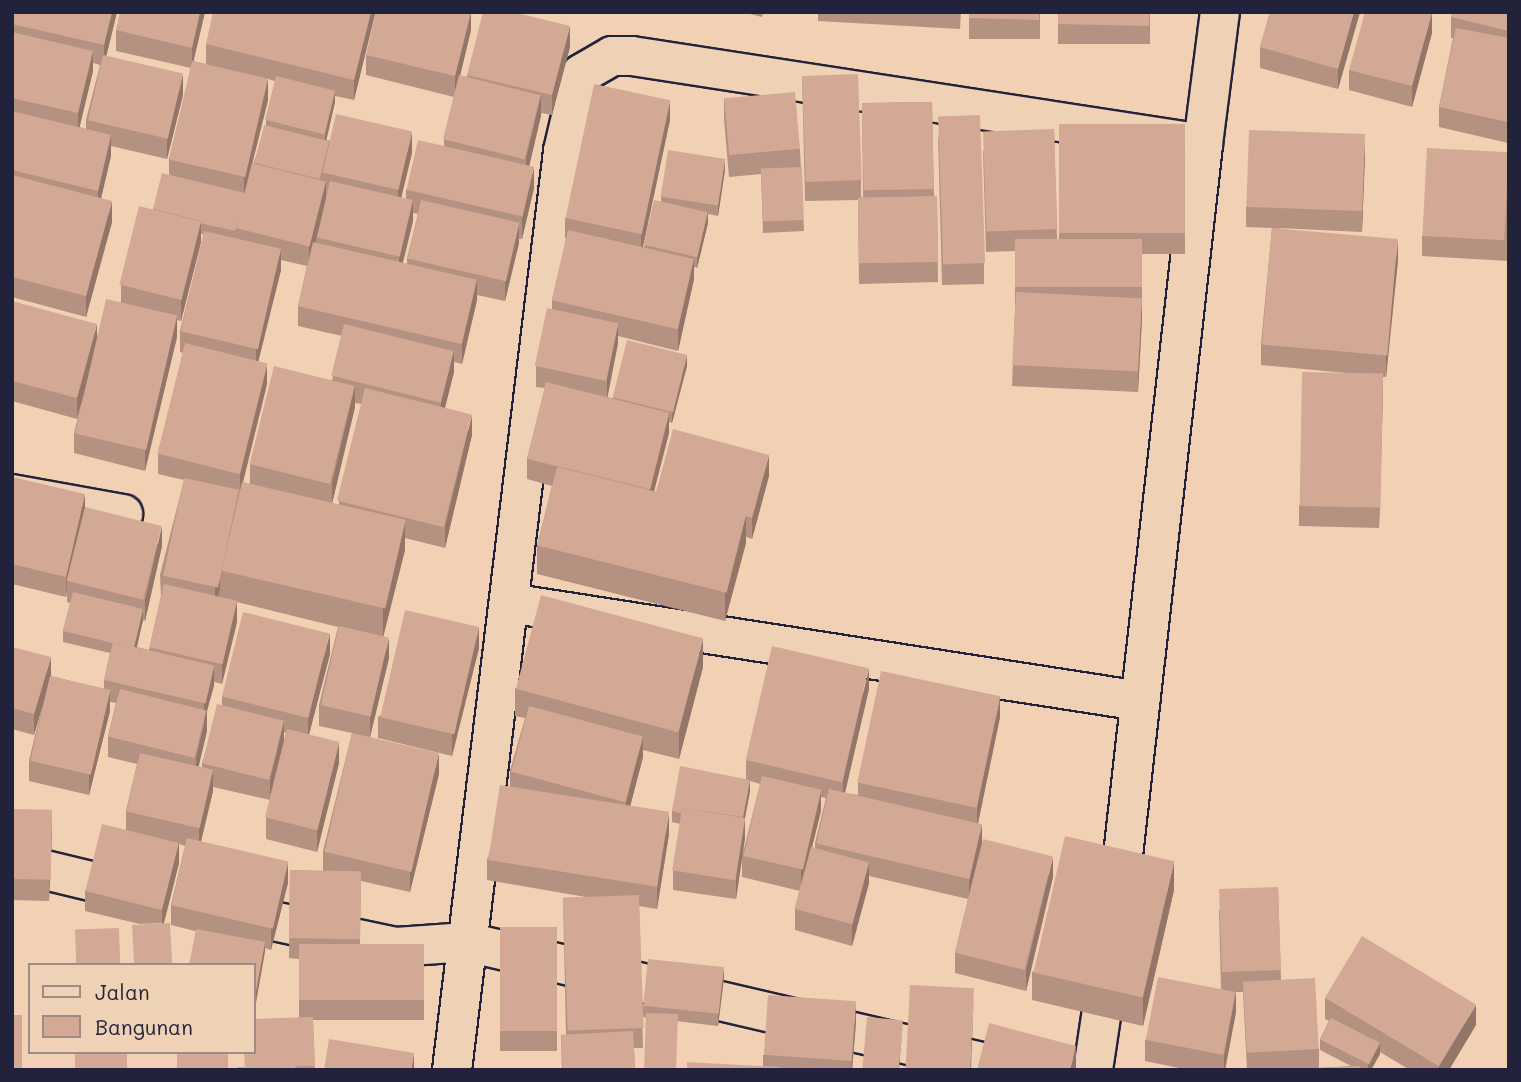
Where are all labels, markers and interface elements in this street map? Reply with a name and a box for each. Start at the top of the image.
legend [28,963,256,1054]
text: Jalan [95,978,150,1005]
text: Bangunan [95,1013,193,1040]

